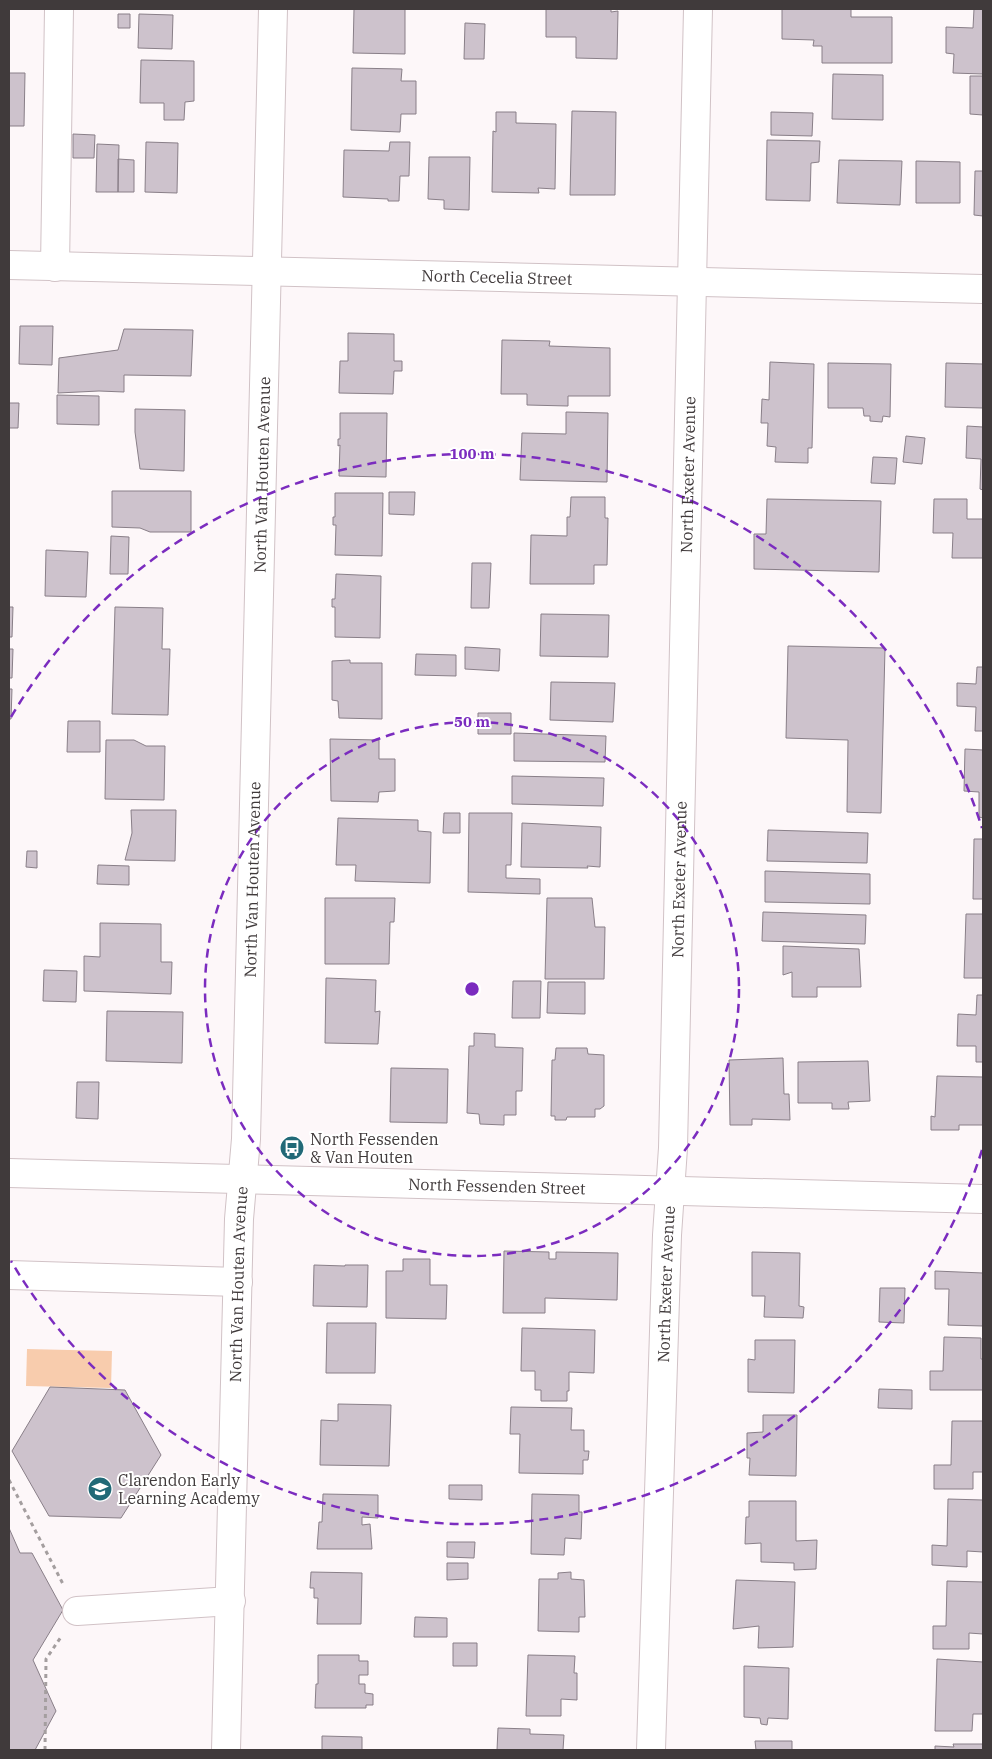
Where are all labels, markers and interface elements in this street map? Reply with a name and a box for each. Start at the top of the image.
street label: North Cecelia Street [421,265,573,289]
street label: North Van Houten Avenue [250,376,274,573]
street label: North Exeter Avenue [676,396,699,553]
text: 100 m [449,444,495,463]
text: 50 m [454,712,490,731]
street label: North Van Houten Avenue [240,781,265,978]
street label: North Exeter Avenue [667,801,691,958]
centre of rings [463,980,481,998]
place label: North Fessenden & Van Houten [310,1129,439,1167]
bus stop icon: North Fessenden & Van Houten [279,1135,305,1161]
street label: North Fessenden Street [408,1174,586,1198]
street label: North Van Houten Avenue [225,1185,252,1383]
street label: North Exeter Avenue [653,1205,679,1363]
place label: Clarendon Early Learning Academy [118,1470,260,1508]
school or university icon: Clarendon Early Learning Academy [87,1476,113,1502]

